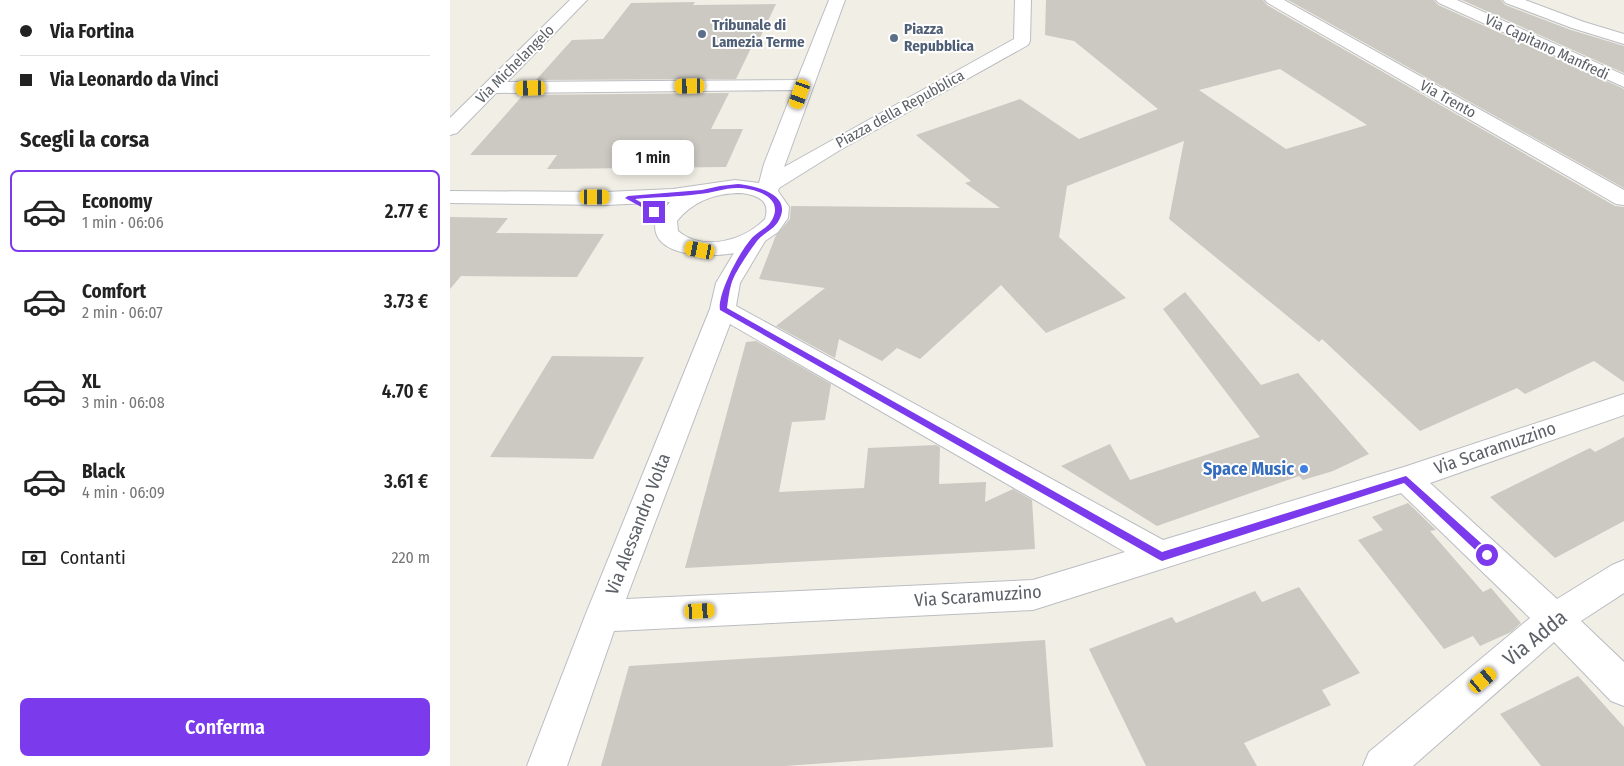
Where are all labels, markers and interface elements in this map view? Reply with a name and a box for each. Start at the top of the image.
street label: Via Capitano Manfredi [1482,10,1612,84]
place label: Tribunale di Lamezia Terme [712,16,805,51]
text: Via Fortina [50,20,134,43]
place label: Piazza Repubblica [904,20,974,55]
street label: Via Michelangelo [472,21,558,107]
marker: Tribunale di Lamezia Terme [696,28,708,40]
marker: Piazza Repubblica [888,32,900,44]
street label: Piazza della Repubblica [833,66,967,152]
text: Via Leonardo da Vinci [50,68,219,91]
street label: Via Trento [1417,76,1479,122]
car [787,77,812,111]
car [674,78,705,94]
car [515,80,546,96]
text: Scegli la corsa [20,126,150,153]
callout: 1 min [613,140,695,174]
text: 1 min [636,148,670,167]
icon: car [22,189,67,234]
text: Economy [82,190,152,213]
car [580,190,610,205]
text: 2.77 € [385,200,428,223]
route end [643,201,665,223]
text: 1 min · 06:06 [82,213,164,232]
car [683,240,716,260]
icon: car [22,279,67,324]
text: Comfort [82,280,146,303]
text: 3.73 € [384,290,428,313]
text: 2 min · 06:07 [82,303,163,322]
icon: car [22,369,67,414]
text: XL [82,370,101,393]
text: 4.70 € [382,380,428,403]
text: 3 min · 06:08 [82,393,165,412]
street label: Via Scaramuzzino [1431,417,1559,479]
street label: Via Alessandro Volta [601,450,675,598]
place label: Space Music [1203,458,1294,480]
icon: car [22,459,67,504]
text: Black [82,460,125,483]
marker: Space Music [1298,463,1310,475]
text: 3.61 € [384,470,428,493]
text: 4 min · 06:09 [82,483,165,502]
icon: cash [20,544,48,572]
route start [1476,544,1498,566]
text: Contanti [60,546,126,569]
text: 220 m [391,548,430,567]
street label: Via Scaramuzzino [914,581,1042,611]
car [684,603,715,619]
street label: Via Adda [1498,604,1572,672]
car [1466,665,1499,695]
button: Conferma [20,698,430,756]

